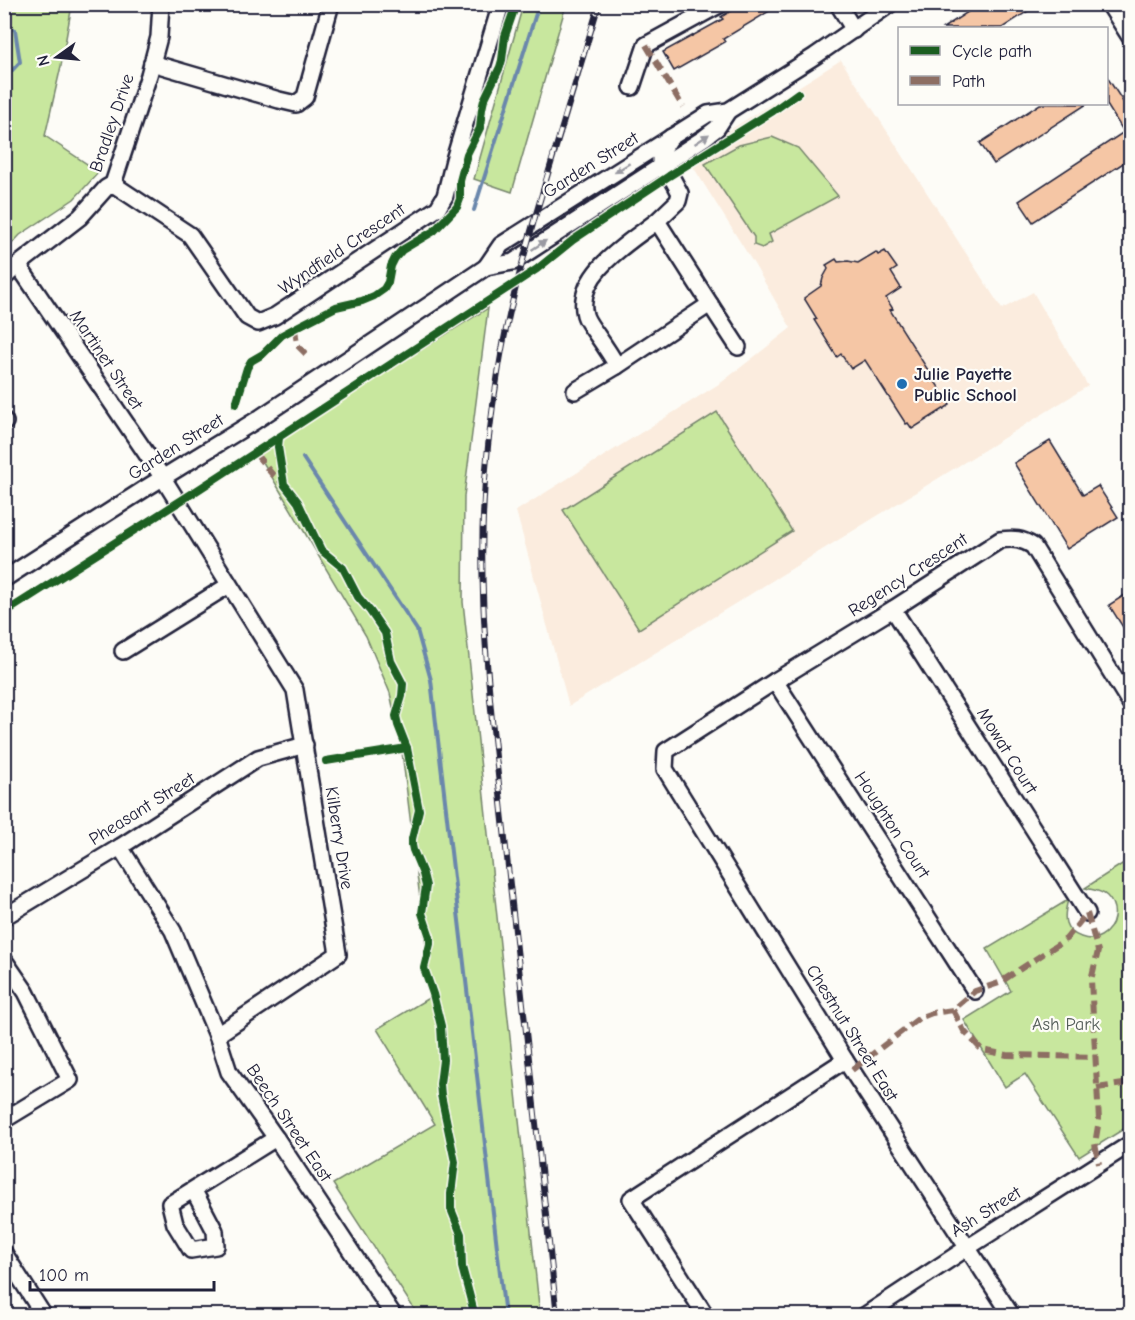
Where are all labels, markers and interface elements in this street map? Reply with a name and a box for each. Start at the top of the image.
north arrow [27,27,87,87]
legend [898,27,1108,105]
text: Cycle path [952,41,1032,62]
text: N [33,53,54,68]
street label: Bradley Drive [85,71,139,175]
text: Path [952,71,985,92]
street label: Garden Street [539,127,643,203]
one-way arrow [694,133,710,145]
one-way arrow [614,163,630,174]
street label: Wyndfield Crescent [275,198,410,299]
one-way arrow [531,240,547,251]
street label: Martinet Street [65,306,148,415]
place label: Julie Payette Public School [914,364,1017,406]
marker: Julie Payette Public School [895,377,909,391]
street label: Garden Street [124,409,228,485]
street label: Regency Crescent [844,528,972,621]
street label: Mowat Court [972,704,1042,799]
street label: Pheasant Street [85,768,200,850]
street label: Houghton Court [850,768,935,883]
street label: Kilberry Drive [321,785,357,891]
street label: Chestnut Street East [802,961,903,1106]
park label: Ash Park [1032,1014,1100,1035]
street label: Beech Street East [242,1060,337,1187]
street label: Ash Street [947,1182,1026,1242]
scale bar [30,1254,214,1292]
text: 100 m [39,1265,89,1286]

